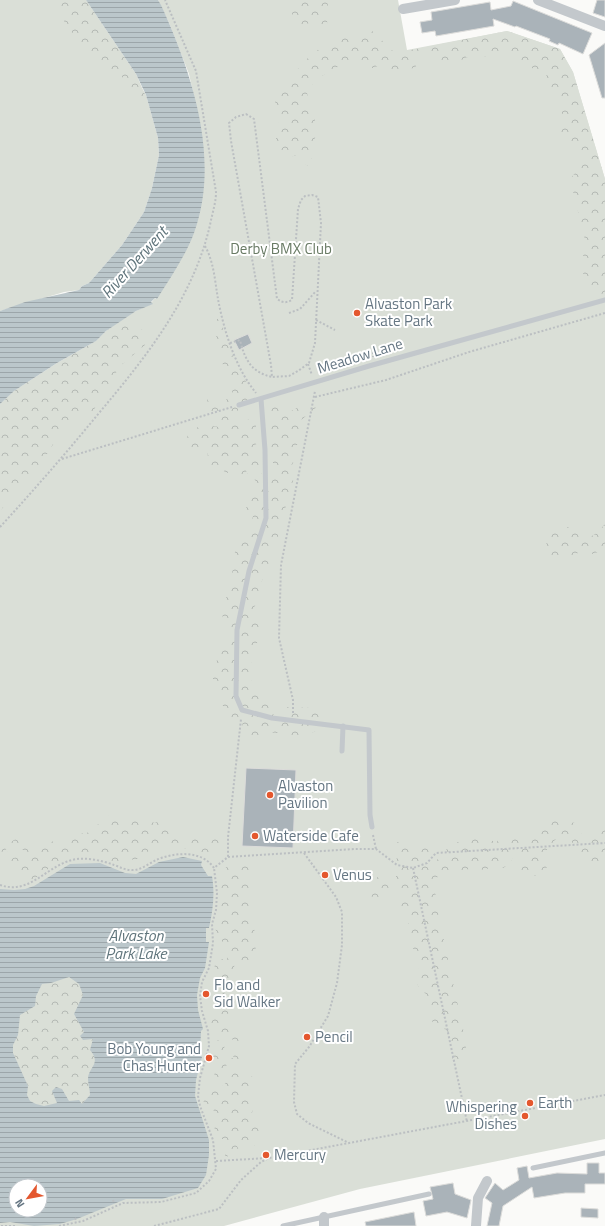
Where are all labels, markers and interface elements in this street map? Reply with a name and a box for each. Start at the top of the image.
water label: River Derwent [95,219,174,303]
park label: Derby BMX Club [230,237,332,260]
place label: Alvaston Park Skate Park [365,292,452,332]
marker: Alvaston Park Skate Park [352,308,362,318]
street label: Meadow Lane [314,332,406,379]
place label: Alvaston Pavilion [278,774,333,814]
marker: Alvaston Pavilion [265,790,275,800]
place label: Waterside Cafe [263,824,359,847]
marker: Waterside Cafe [250,831,260,841]
place label: Venus [333,863,372,886]
marker: Venus [320,870,330,880]
water label: Alvaston Park Lake [105,923,168,965]
place label: Flo and Sid Walker [214,973,280,1013]
marker: Flo and Sid Walker [201,989,211,999]
place label: Pencil [315,1025,353,1048]
marker: Pencil [302,1032,312,1042]
place label: Bob Young and Chas Hunter [107,1037,201,1077]
marker: Bob Young and Chas Hunter [204,1053,214,1063]
place label: Earth [538,1091,572,1114]
place label: Whispering Dishes [446,1095,517,1135]
marker: Earth [525,1098,535,1108]
marker: Whispering Dishes [520,1111,530,1121]
place label: Mercury [274,1143,326,1166]
marker: Mercury [261,1150,271,1160]
north arrow [8,1178,48,1218]
text: N [11,1196,28,1211]

